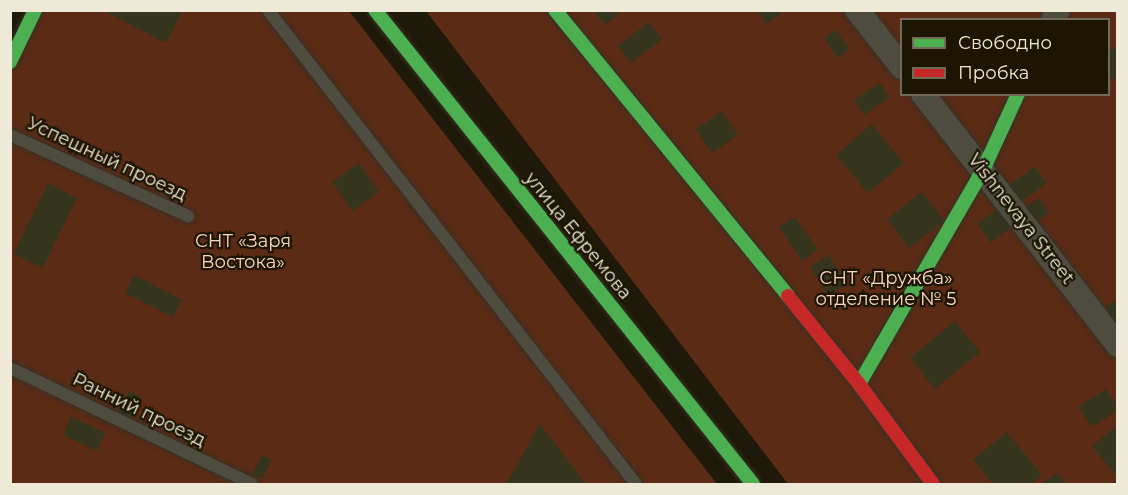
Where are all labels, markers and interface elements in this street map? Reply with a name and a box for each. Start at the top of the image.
legend [900,18,1110,96]
text: Свободно [958,32,1052,54]
text: Пробка [958,62,1029,84]
street label: Успешный проезд [24,113,190,205]
street label: Vishnevaya Street [963,149,1079,289]
street label: улица Ефремова [520,168,636,304]
park label: СНТ «Заря Востока» [195,231,291,274]
park label: СНТ «Дружба» отделение № 5 [815,268,957,310]
street label: Ранний проезд [69,368,209,452]

